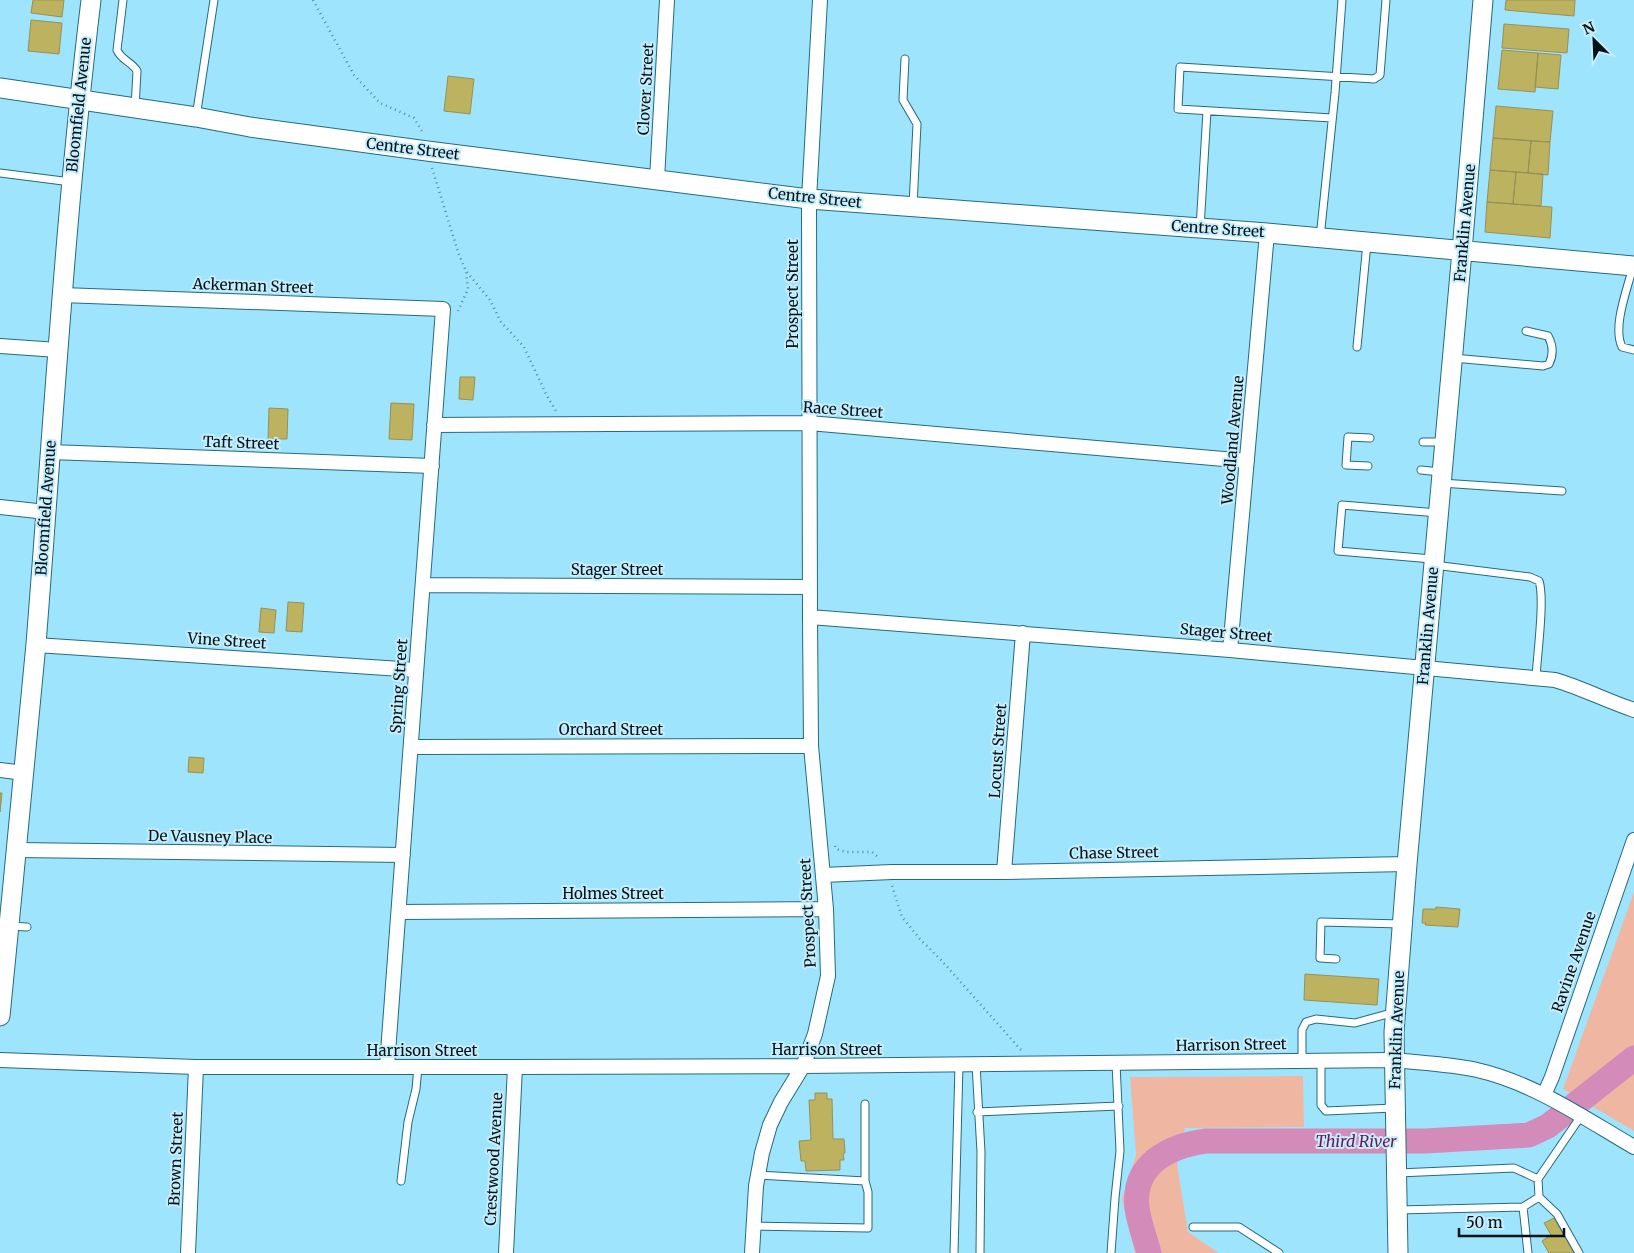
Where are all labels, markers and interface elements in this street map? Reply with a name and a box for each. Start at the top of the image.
north arrow [1569,15,1619,65]
text: N [1580,18,1597,39]
street label: Bloomfield Avenue [62,36,95,173]
street label: Clover Street [634,42,657,136]
street label: Centre Street [365,133,461,164]
street label: Franklin Avenue [1450,163,1479,283]
street label: Centre Street [767,183,863,212]
street label: Centre Street [1171,216,1266,241]
street label: Prospect Street [783,239,802,349]
street label: Ackerman Street [191,274,314,297]
street label: Woodland Avenue [1217,374,1248,506]
street label: Race Street [802,397,884,422]
street label: Taft Street [203,432,280,453]
street label: Bloomfield Avenue [31,439,60,576]
street label: Stager Street [571,560,664,579]
street label: Franklin Avenue [1413,566,1442,686]
street label: Stager Street [1179,619,1273,646]
street label: Vine Street [186,628,267,653]
street label: Spring Street [386,638,411,734]
street label: Locust Street [985,703,1010,799]
street label: Orchard Street [559,720,663,739]
street label: De Vausney Place [148,826,272,847]
street label: Chase Street [1069,842,1159,863]
street label: Prospect Street [795,858,820,968]
street label: Holmes Street [562,884,664,903]
street label: Ravine Avenue [1547,909,1600,1015]
street label: Franklin Avenue [1385,970,1408,1090]
street label: Harrison Street [1175,1034,1287,1055]
street label: Harrison Street [772,1040,883,1059]
street label: Harrison Street [367,1041,478,1060]
street label: Crestwood Avenue [481,1092,506,1226]
street label: Brown Street [164,1111,187,1206]
water label: Third River [1315,1131,1397,1151]
scale bar [1459,1206,1564,1238]
text: 50 m [1466,1213,1503,1232]

